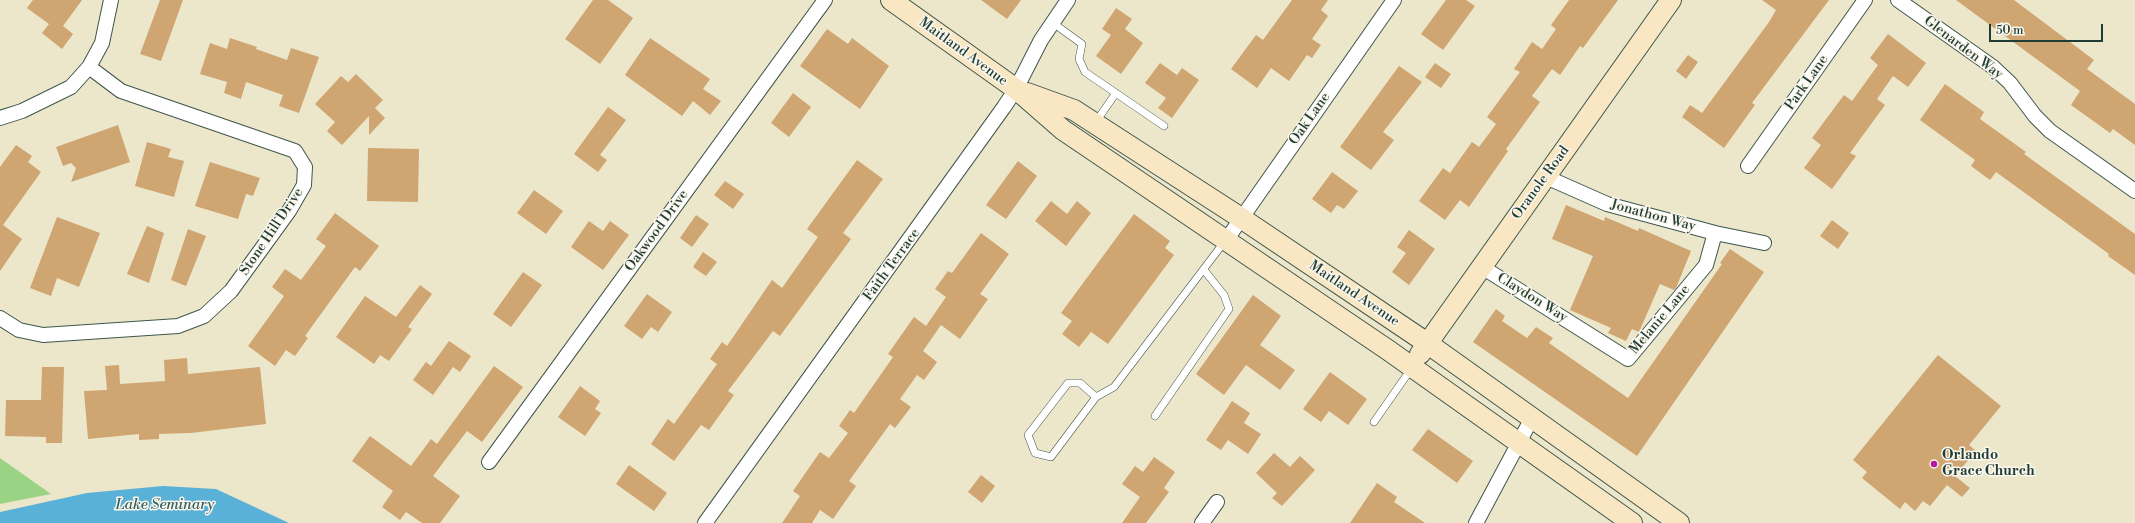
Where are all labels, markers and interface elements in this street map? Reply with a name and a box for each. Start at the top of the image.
street label: Glenarden Way [1920,13,2006,83]
street label: Maitland Avenue [915,14,1011,90]
scale bar [1991,16,2105,42]
text: 50 m [1996,23,2024,38]
street label: Park Lane [1782,52,1832,114]
street label: Oak Lane [1286,90,1334,148]
street label: Oranole Road [1509,143,1573,223]
street label: Stone Hill Drive [237,185,307,279]
street label: Oakwood Drive [622,187,692,275]
street label: Jonathon Way [1609,197,1697,235]
street label: Faith Terrace [860,226,924,304]
street label: Maitland Avenue [1306,258,1402,330]
street label: Claydon Way [1494,270,1570,326]
street label: Melanie Lane [1626,282,1694,358]
place label: Orlando Grace Church [1942,448,2035,480]
marker: Orlando Grace Church [1929,459,1939,469]
water label: Lake Seminary [116,496,214,514]

